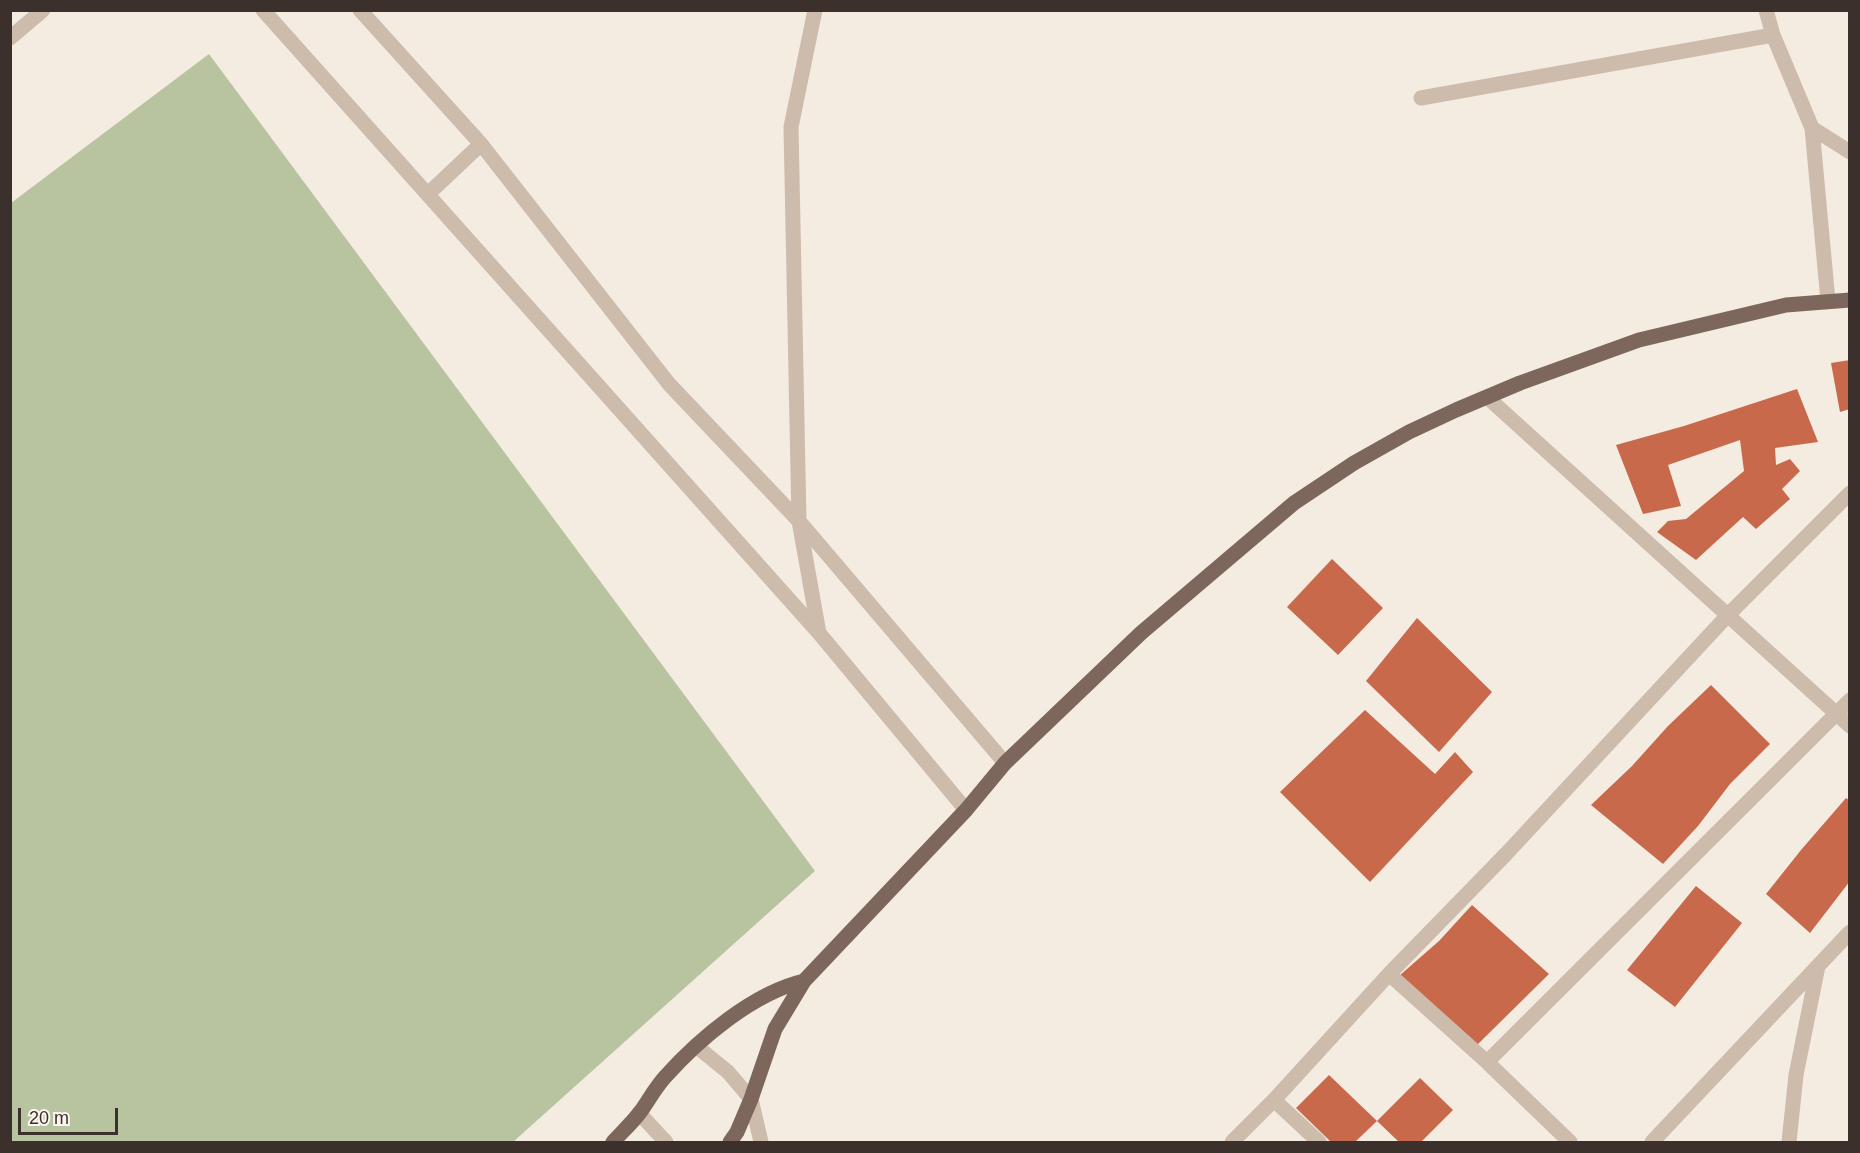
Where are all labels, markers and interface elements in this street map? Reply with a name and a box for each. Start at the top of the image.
scale bar [21,1096,122,1134]
text: 20 m [29,1108,69,1128]

